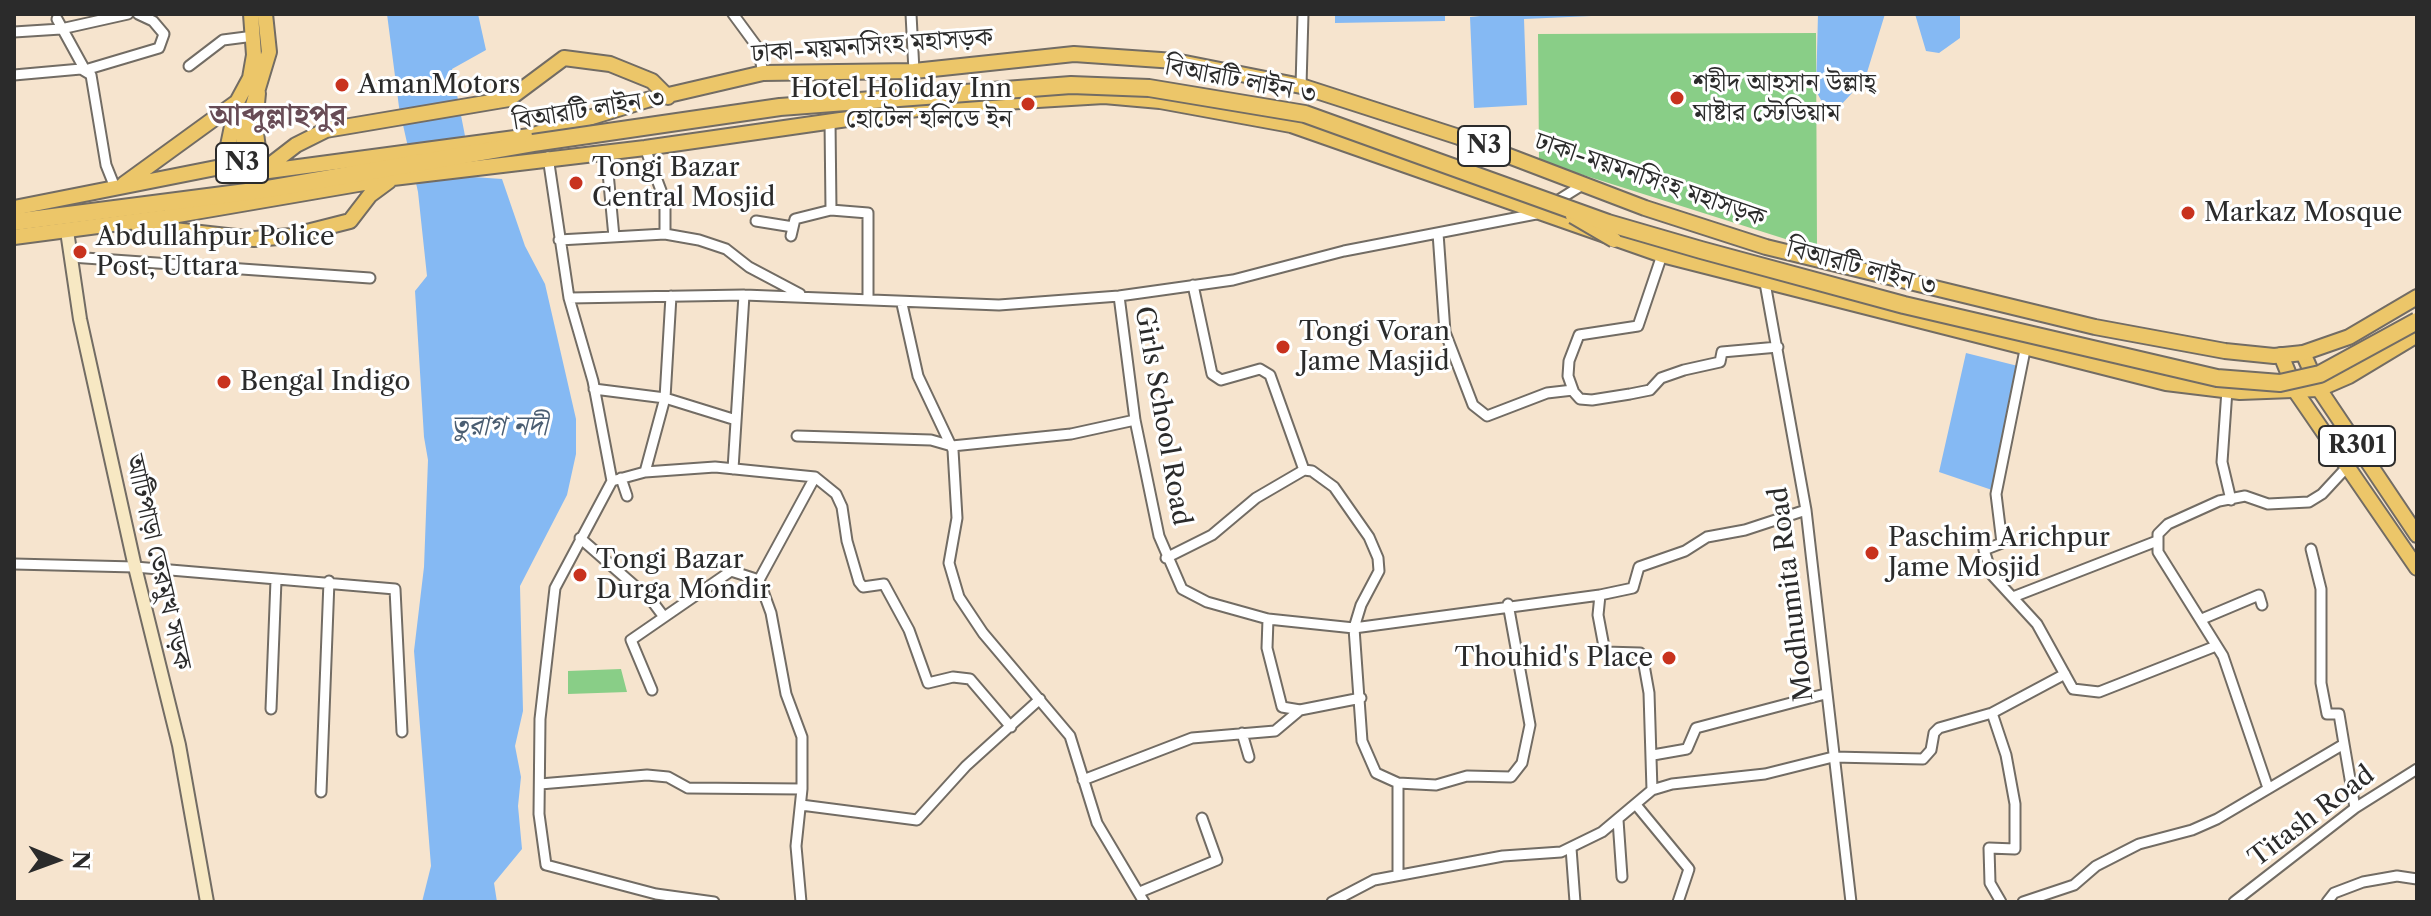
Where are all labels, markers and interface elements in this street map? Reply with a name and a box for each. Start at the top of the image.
street label: ঢাকা-ময়মনসিংহ মহাসড়ক [750,22,994,70]
street label: বিআরটি লাইন ৩ [1162,51,1320,111]
place label: শহীদ আহসান উল্লাহ্‌ মাষ্টার স্টেডিয়াম [1693,67,1876,128]
place label: AmanMotors [358,69,520,101]
place label: Hotel Holiday Inn হোটেল হলিডে ইন [790,73,1012,134]
marker: AmanMotors [333,76,351,94]
street label: বিআরটি লাইন ৩ [510,83,668,137]
marker: শহীদ আহসান উল্লাহ্‌ মাষ্টার স্টেডিয়াম [1668,89,1686,107]
marker: Hotel Holiday Inn হোটেল হলিডে ইন [1019,95,1037,113]
district label: আব্দুল্লাহপুর [210,98,346,134]
road number: N3 [1458,126,1510,166]
street label: ঢাকা-ময়মনসিংহ মহাসড়ক [1531,126,1769,234]
road number: N3 [216,143,268,183]
place label: Tongi Bazar Central Mosjid [592,152,775,214]
marker: Tongi Bazar Central Mosjid [567,174,585,192]
place label: Markaz Mosque [2204,197,2402,229]
marker: Markaz Mosque [2179,204,2197,222]
place label: Abdullahpur Police Post, Uttara [96,221,334,282]
street label: বিআরটি লাইন ৩ [1783,233,1941,303]
marker: Abdullahpur Police Post, Uttara [71,243,89,261]
street label: Girls School Road [1127,304,1197,528]
place label: Tongi Voran Jame Masjid [1299,316,1450,378]
marker: Tongi Voran Jame Masjid [1274,338,1292,356]
place label: Bengal Indigo [240,366,410,398]
marker: Bengal Indigo [215,373,233,391]
water label: তুরাগ নদী [451,410,547,444]
road number: R301 [2319,426,2395,466]
street label: আটিপাড়া তেরমুখ সড়ক [118,451,198,673]
street label: Modhumita Road [1763,485,1821,703]
place label: Paschim Arichpur Jame Mosjid [1888,522,2110,584]
place label: Tongi Bazar Durga Mondir [596,544,771,606]
marker: Paschim Arichpur Jame Mosjid [1863,544,1881,562]
marker: Tongi Bazar Durga Mondir [571,566,589,584]
place label: Thouhid's Place [1455,642,1653,674]
marker: Thouhid's Place [1660,649,1678,667]
street label: Titash Road [2243,760,2381,874]
north arrow [16,820,96,900]
text: N [67,851,94,870]

